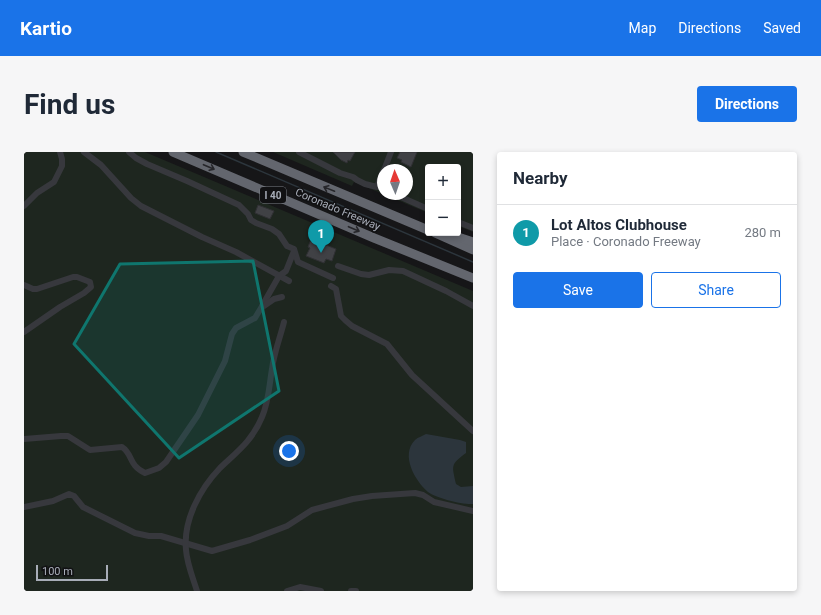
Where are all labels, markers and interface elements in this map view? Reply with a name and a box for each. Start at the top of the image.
text: Kartio [20,17,72,40]
text: Map [629,20,656,36]
text: Directions [678,20,741,36]
text: Saved [763,20,801,36]
button: Directions [697,86,797,122]
text: Find us [24,88,115,121]
one-way arrow [202,164,214,172]
north arrow [377,164,413,200]
map controls [425,164,461,236]
button: + [425,164,461,200]
text: Nearby [513,168,568,188]
one-way arrow [323,184,335,192]
street label: Coronado Freeway [293,186,383,234]
road number: I 40 [260,187,286,203]
button: − [425,200,461,236]
text: Lot Altos Clubhouse [551,216,687,234]
pin: 1 [308,220,334,253]
text: 1 [522,225,530,240]
text: 280 m [744,225,781,240]
one-way arrow [348,226,360,234]
text: Place · Coronado Freeway [551,234,701,249]
button: Save [513,272,643,308]
button: Share [651,272,781,308]
your location [279,441,299,461]
scale bar [36,563,108,582]
text: 100 m [42,565,73,578]

